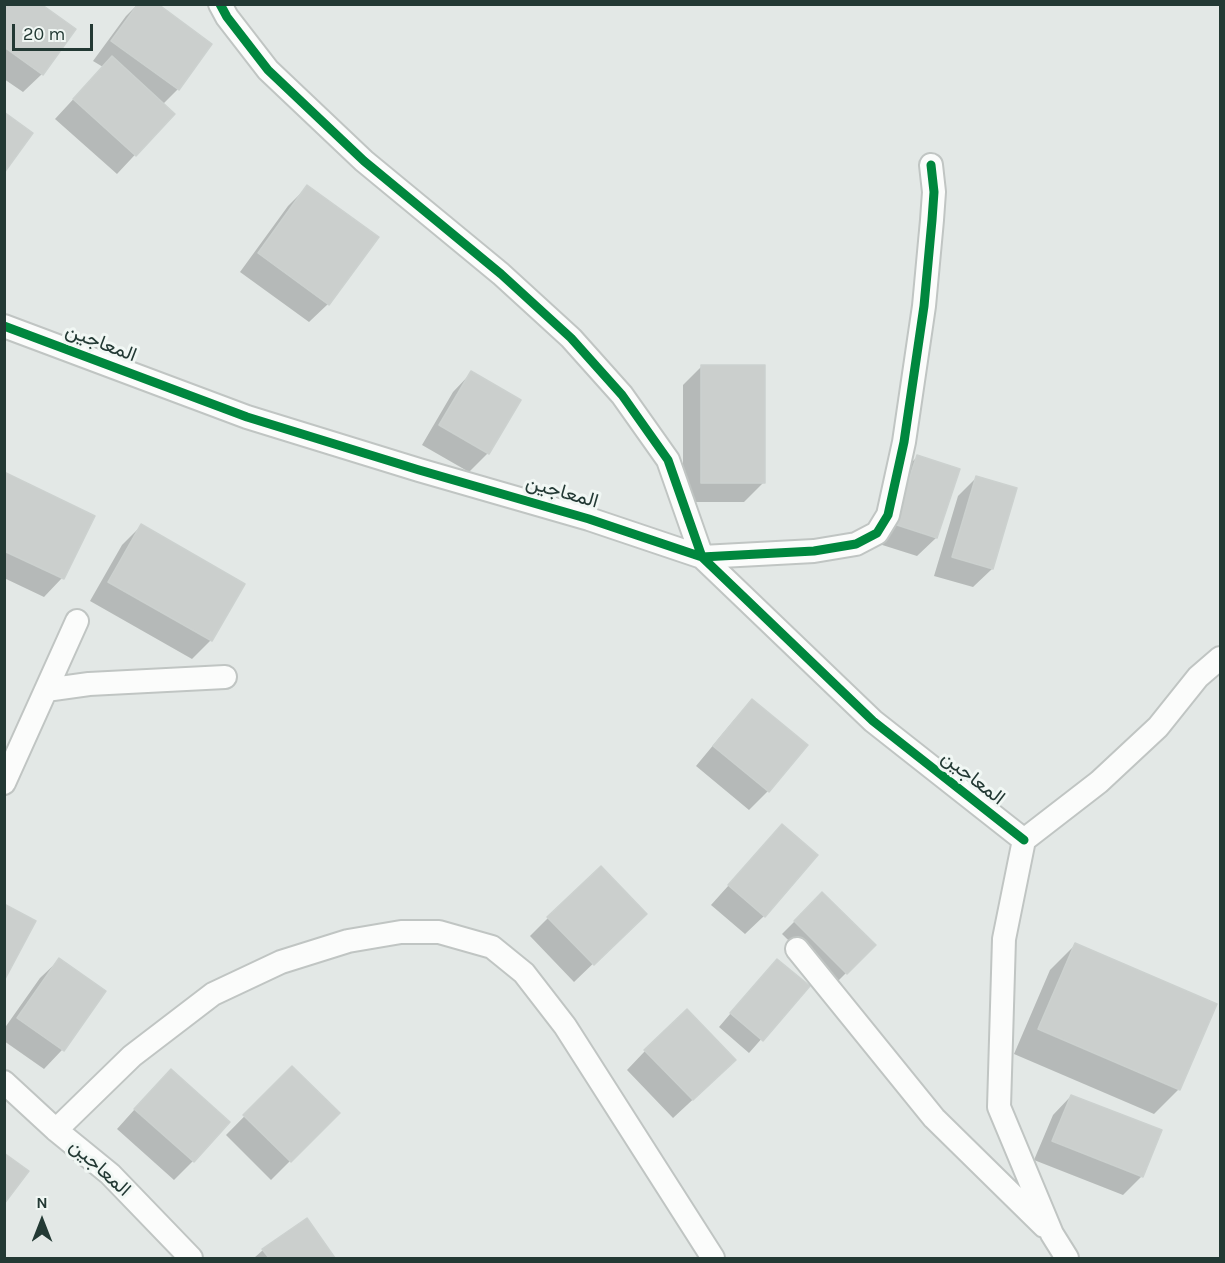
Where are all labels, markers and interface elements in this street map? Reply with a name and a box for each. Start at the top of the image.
scale bar [15,12,96,50]
text: 20 m [23,23,65,45]
street label: المعاجين [62,318,140,368]
street label: المعاجين [523,470,601,514]
street label: المعاجين [936,746,1010,810]
street label: المعاجين [64,1134,136,1202]
north arrow [12,1191,72,1251]
text: N [36,1193,48,1212]

